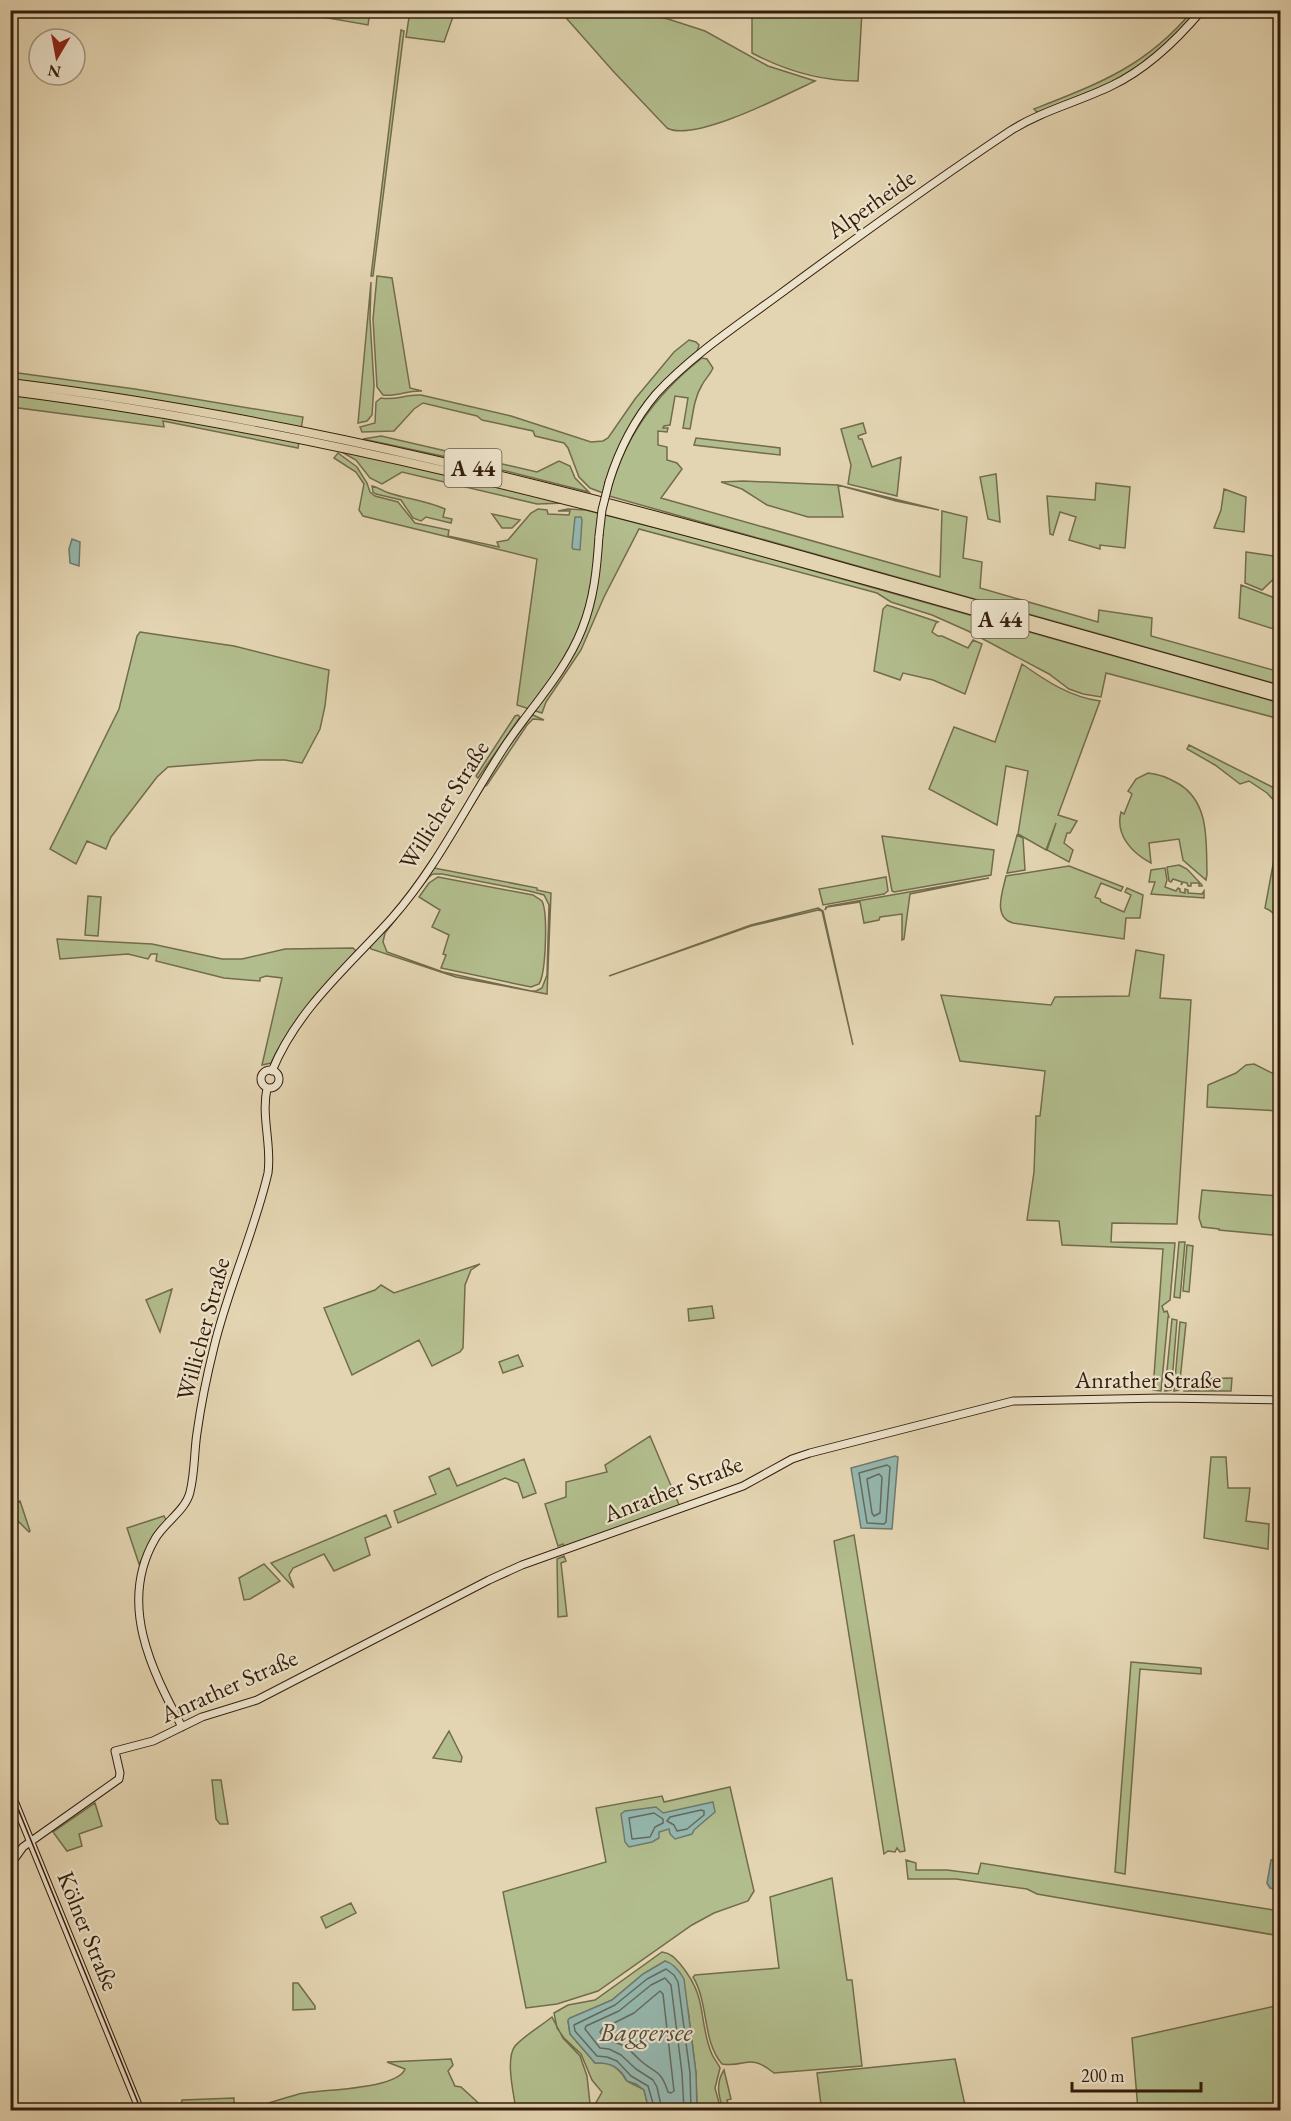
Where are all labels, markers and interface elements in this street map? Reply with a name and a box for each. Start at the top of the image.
north arrow [27,27,87,87]
text: N [46,60,63,83]
street label: Alperheide [820,162,921,246]
road number: A 44 [444,449,502,487]
road number: A 44 [972,600,1028,638]
street label: Willicher Straße [392,734,496,875]
street label: Willicher Straße [169,1254,236,1404]
street label: Anrather Straße [1074,1364,1221,1395]
street label: Anrather Straße [598,1448,747,1530]
street label: Anrather Straße [155,1642,302,1730]
street label: Kölner Straße [50,1866,126,1995]
water label: Baggersee [599,2015,694,2049]
scale bar [1072,2055,1201,2093]
text: 200 m [1081,2064,1125,2087]

